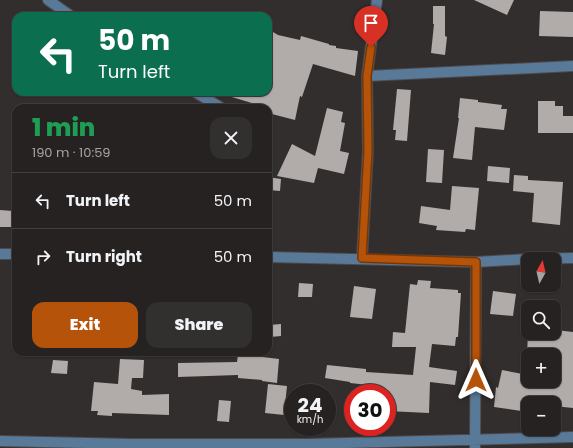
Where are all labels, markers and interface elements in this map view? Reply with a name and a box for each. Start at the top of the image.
pin [354,6,388,47]
icon: arrive [360,12,382,34]
text: 50 m [98,21,170,60]
icon: left [32,28,84,80]
text: Turn left [98,59,170,84]
text: 1 min [32,111,95,144]
button: close [210,117,252,159]
text: 190 m · 10:59 [32,143,111,162]
icon: left [32,190,54,212]
text: Turn left [66,190,130,211]
text: 50 m [214,190,252,211]
icon: right [32,246,54,268]
text: Turn right [66,246,142,267]
text: 50 m [214,246,252,267]
north arrow [521,252,561,292]
map controls [521,252,561,436]
button: search [521,300,561,340]
button: Exit [32,302,138,348]
button: Share [146,302,252,348]
button: + [521,348,561,388]
position arrow [455,359,497,401]
speed limit sign: 30 [344,384,396,436]
text: 24 [298,391,322,419]
button: − [521,396,561,436]
text: km/h [297,412,323,427]

